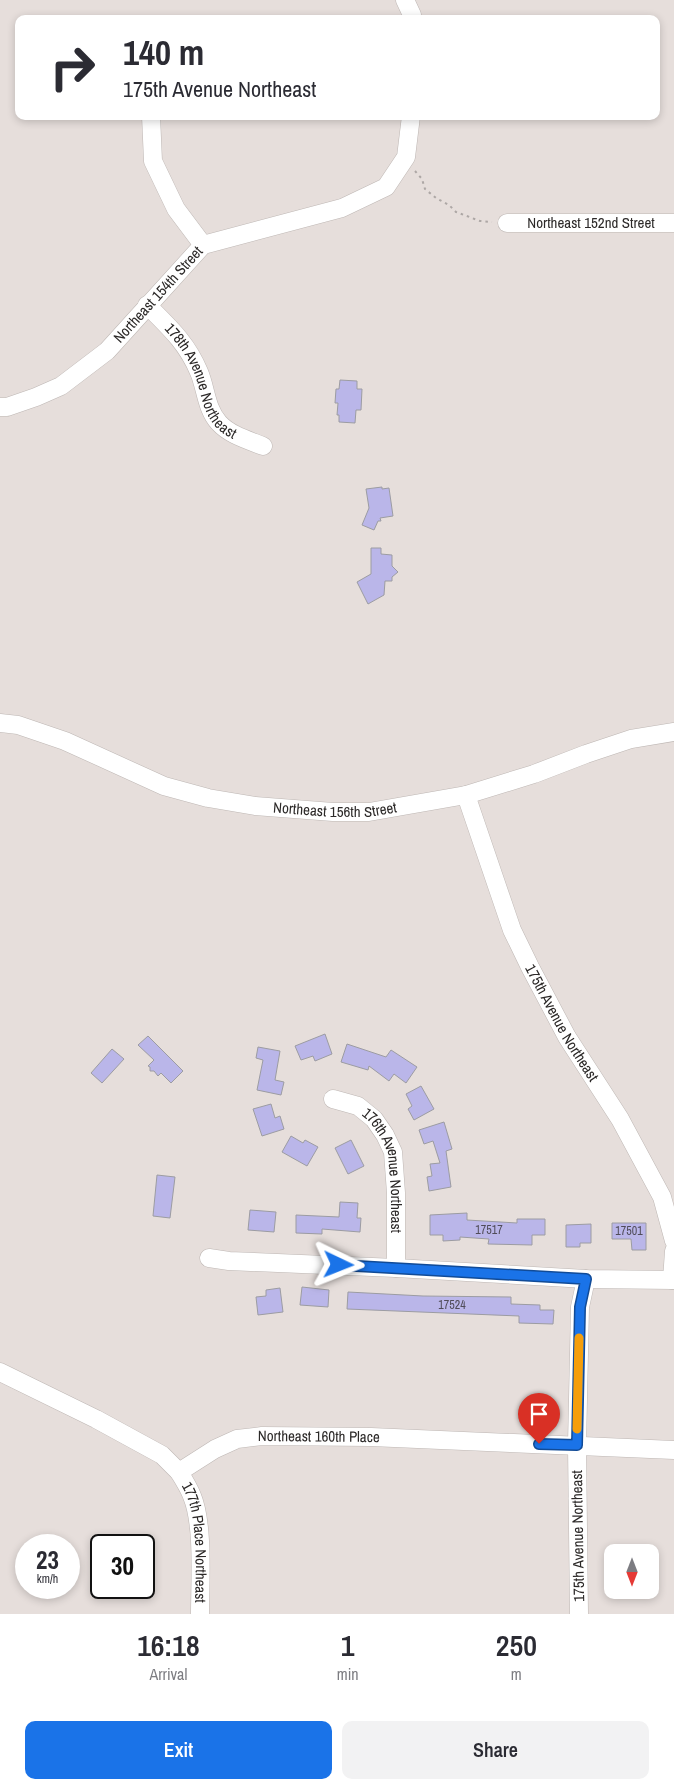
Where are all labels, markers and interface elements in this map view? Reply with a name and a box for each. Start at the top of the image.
text: 140 m [123,29,204,76]
icon: right [40,35,105,100]
text: 175th Avenue Northeast [123,74,316,104]
street label: Northeast 152nd Street [527,212,655,233]
street label: Northeast 154th Street [108,241,208,347]
street label: 178th Avenue Northeast [160,318,241,444]
street label: Northeast 156th Street [272,796,399,822]
street label: 175th Avenue Northeast [520,960,604,1086]
street label: 176th Avenue Northeast [358,1103,407,1234]
house number: 17517 [475,1222,503,1238]
house number: 17501 [615,1223,643,1239]
position arrow [312,1238,364,1290]
house number: 17524 [438,1297,466,1313]
pin [518,1393,560,1444]
icon: arrive [525,1400,553,1428]
street label: Northeast 160th Place [258,1425,380,1447]
street label: 175th Avenue Northeast [566,1469,589,1602]
street label: 177th Place Northeast [177,1478,212,1603]
speed limit sign: 30 [90,1534,155,1599]
text: 23 [36,1543,59,1577]
north arrow [604,1544,659,1599]
map controls [604,1544,659,1599]
text: km/h [37,1571,58,1587]
text: 16:18 [137,1625,200,1665]
text: 1 [341,1625,355,1665]
text: 250 [496,1625,537,1665]
text: Arrival [149,1663,187,1685]
text: min [337,1663,359,1685]
text: m [511,1663,522,1685]
button: Exit [25,1721,332,1779]
button: Share [342,1721,649,1779]

